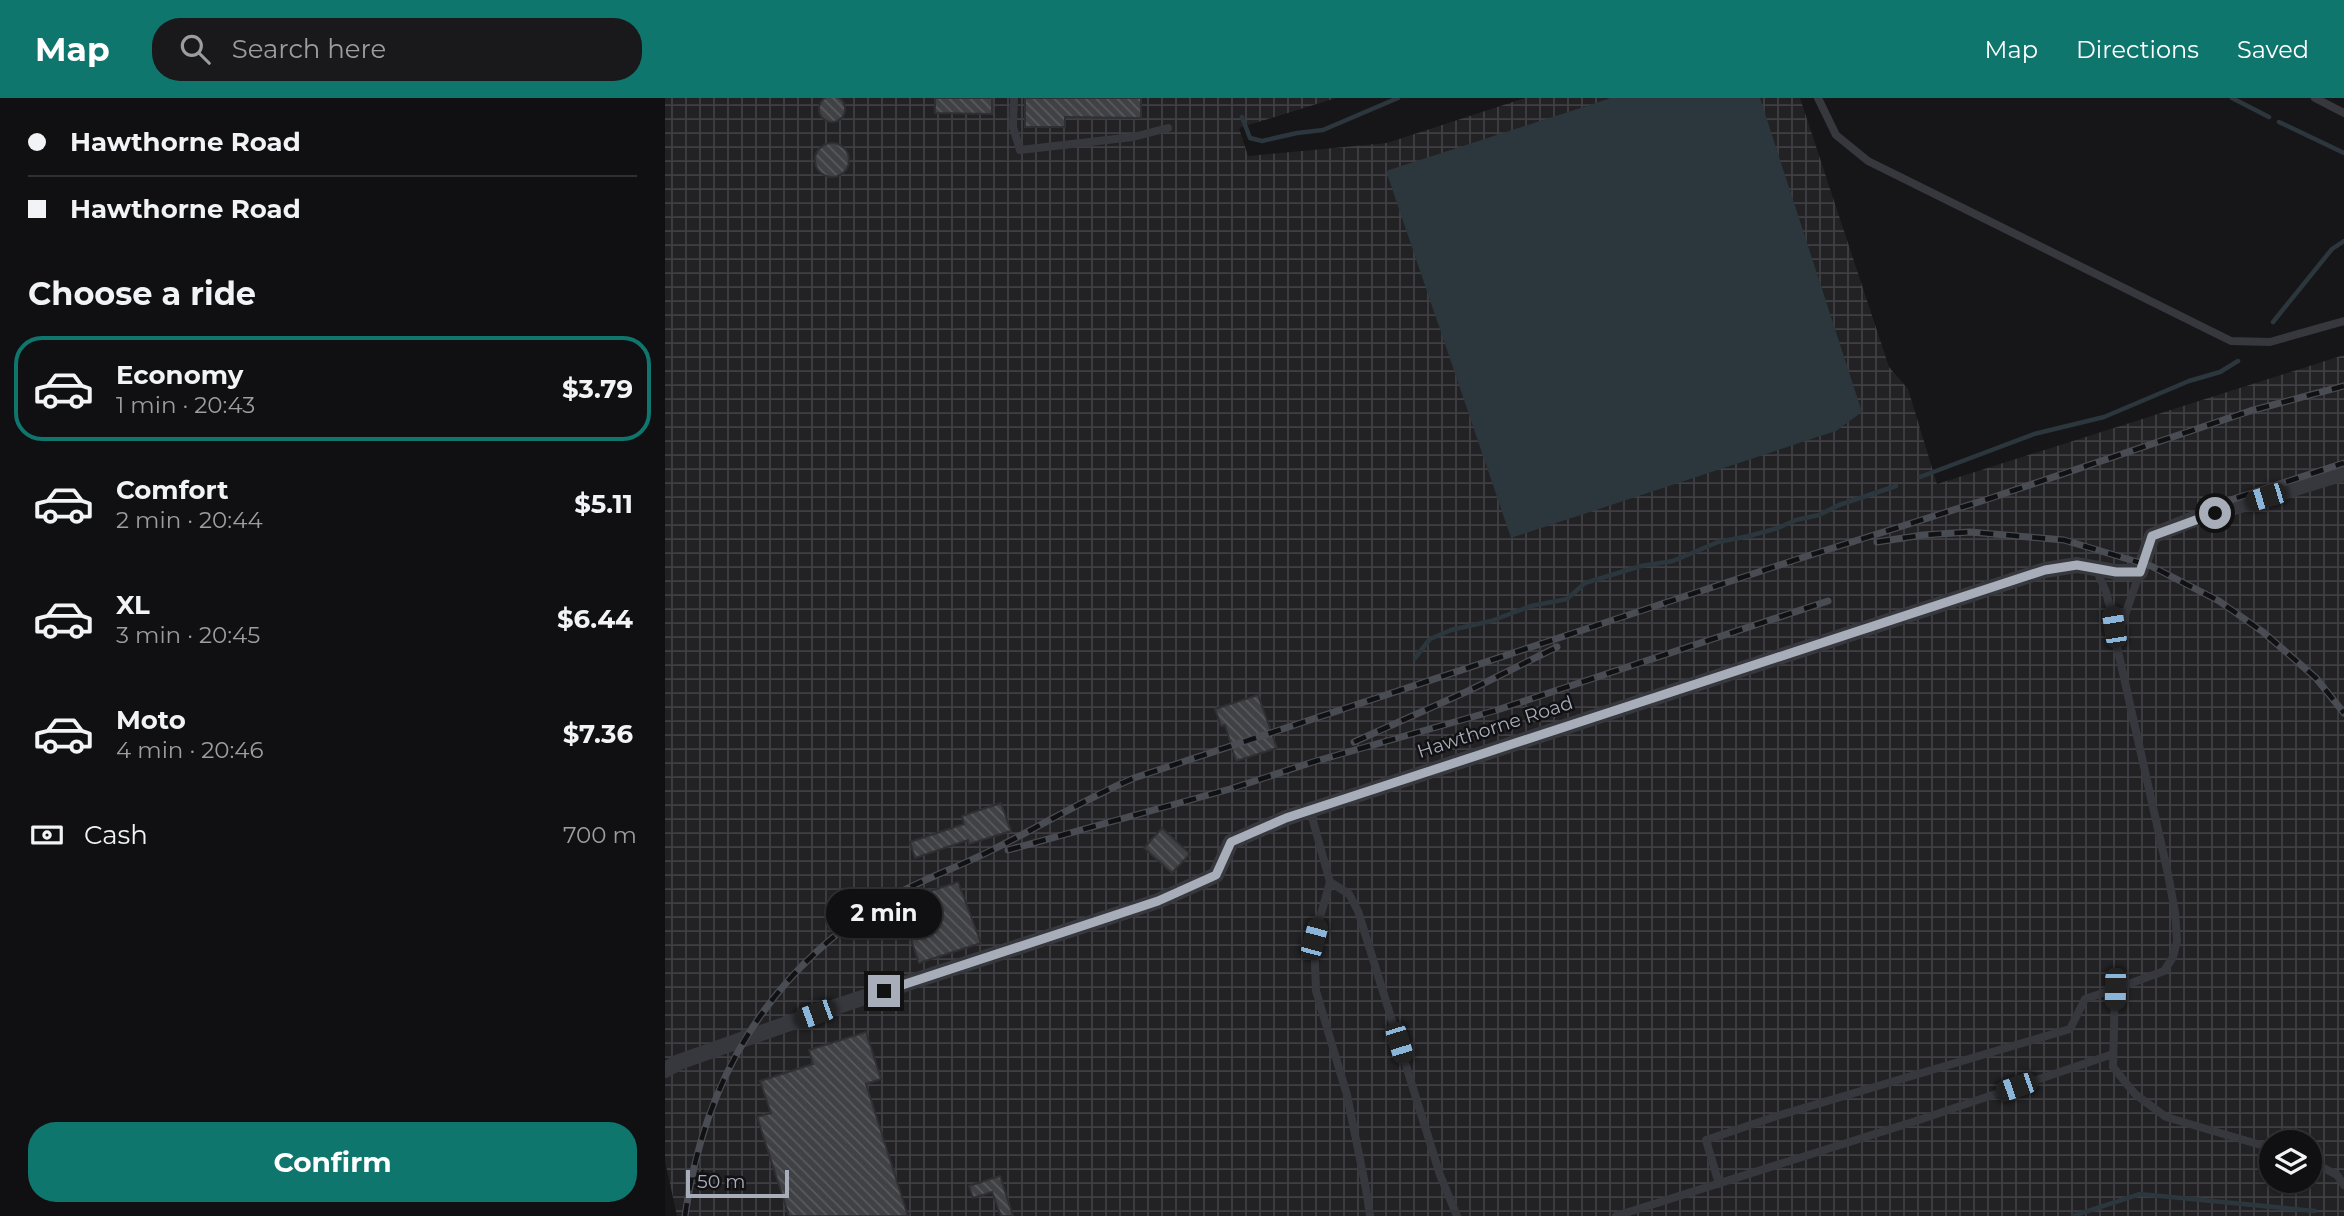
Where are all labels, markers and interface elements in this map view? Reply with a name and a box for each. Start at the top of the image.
search box [152,18,642,81]
text: Map [35,29,110,69]
icon: search [176,30,214,68]
text: Search here [232,33,386,65]
text: Map [1985,35,2038,64]
text: Directions [2076,35,2199,64]
text: Saved [2237,35,2309,64]
text: Hawthorne Road [70,126,301,158]
text: Hawthorne Road [70,193,301,225]
text: Choose a ride [28,274,256,313]
icon: car [32,357,95,420]
text: Economy [116,359,243,391]
text: $3.79 [562,373,633,405]
text: 1 min · 20:43 [116,391,255,419]
icon: car [32,472,95,535]
text: Comfort [116,474,228,506]
car [2243,481,2290,513]
text: $5.11 [574,488,633,520]
route start [2199,497,2231,529]
text: 2 min · 20:44 [116,506,263,534]
icon: car [32,587,95,650]
text: XL [116,589,150,621]
text: $6.44 [557,603,633,635]
car [2101,605,2128,649]
text: 3 min · 20:45 [116,621,260,649]
street label: Hawthorne Road [1414,691,1576,763]
icon: car [32,702,95,765]
text: Moto [116,704,186,736]
text: $7.36 [563,718,633,750]
text: 4 min · 20:46 [116,736,264,764]
icon: cash [28,816,66,854]
text: Cash [84,819,148,851]
text: 700 m [563,821,637,849]
callout: 2 min [826,890,942,938]
text: 2 min [850,899,918,927]
car [1299,916,1330,962]
car [2105,968,2126,1010]
route end [868,975,900,1007]
car [792,997,839,1031]
car [1383,1020,1416,1066]
car [1993,1070,2040,1104]
button: Confirm [28,1122,637,1202]
map controls [2259,1130,2322,1193]
button: layers [2259,1130,2322,1193]
scale bar [686,1167,789,1199]
text: 50 m [697,1170,745,1193]

